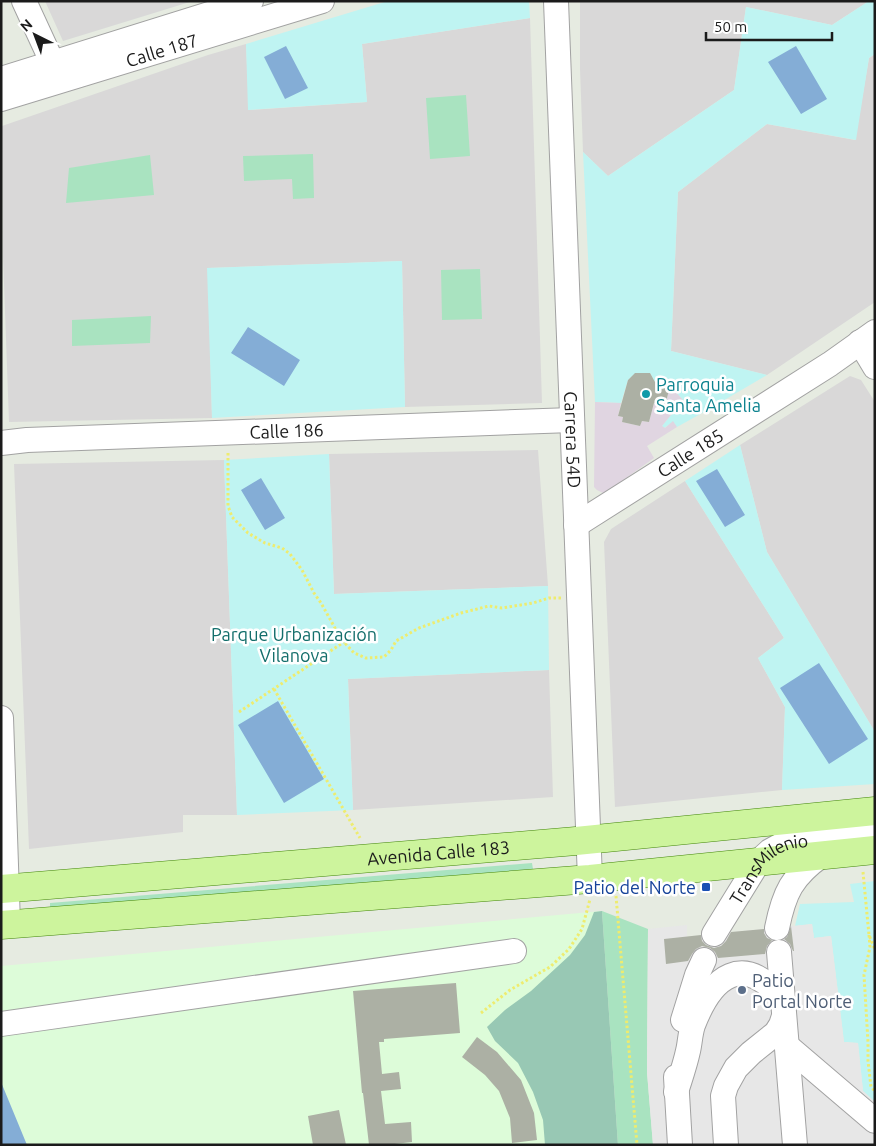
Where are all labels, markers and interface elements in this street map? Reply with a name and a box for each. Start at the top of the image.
north arrow [10,10,60,60]
scale bar [706,10,832,42]
text: N [17,16,36,35]
text: 50 m [714,18,747,35]
street label: Calle 187 [123,30,200,70]
place label: Parroquia Santa Amelia [656,374,761,415]
marker: Parroquia Santa Amelia [640,388,652,400]
street label: Carrera 54D [561,391,585,489]
street label: Calle 186 [249,419,324,442]
street label: Calle 185 [653,424,727,481]
park label: Parque Urbanización Vilanova [211,624,377,665]
street label: TransMilenio [725,830,809,908]
street label: Avenida Calle 183 [366,837,511,868]
place label: Patio del Norte [574,877,696,897]
marker: Patio del Norte [700,881,712,893]
place label: Patio Portal Norte [752,970,852,1011]
marker: Patio Portal Norte [736,984,748,996]

